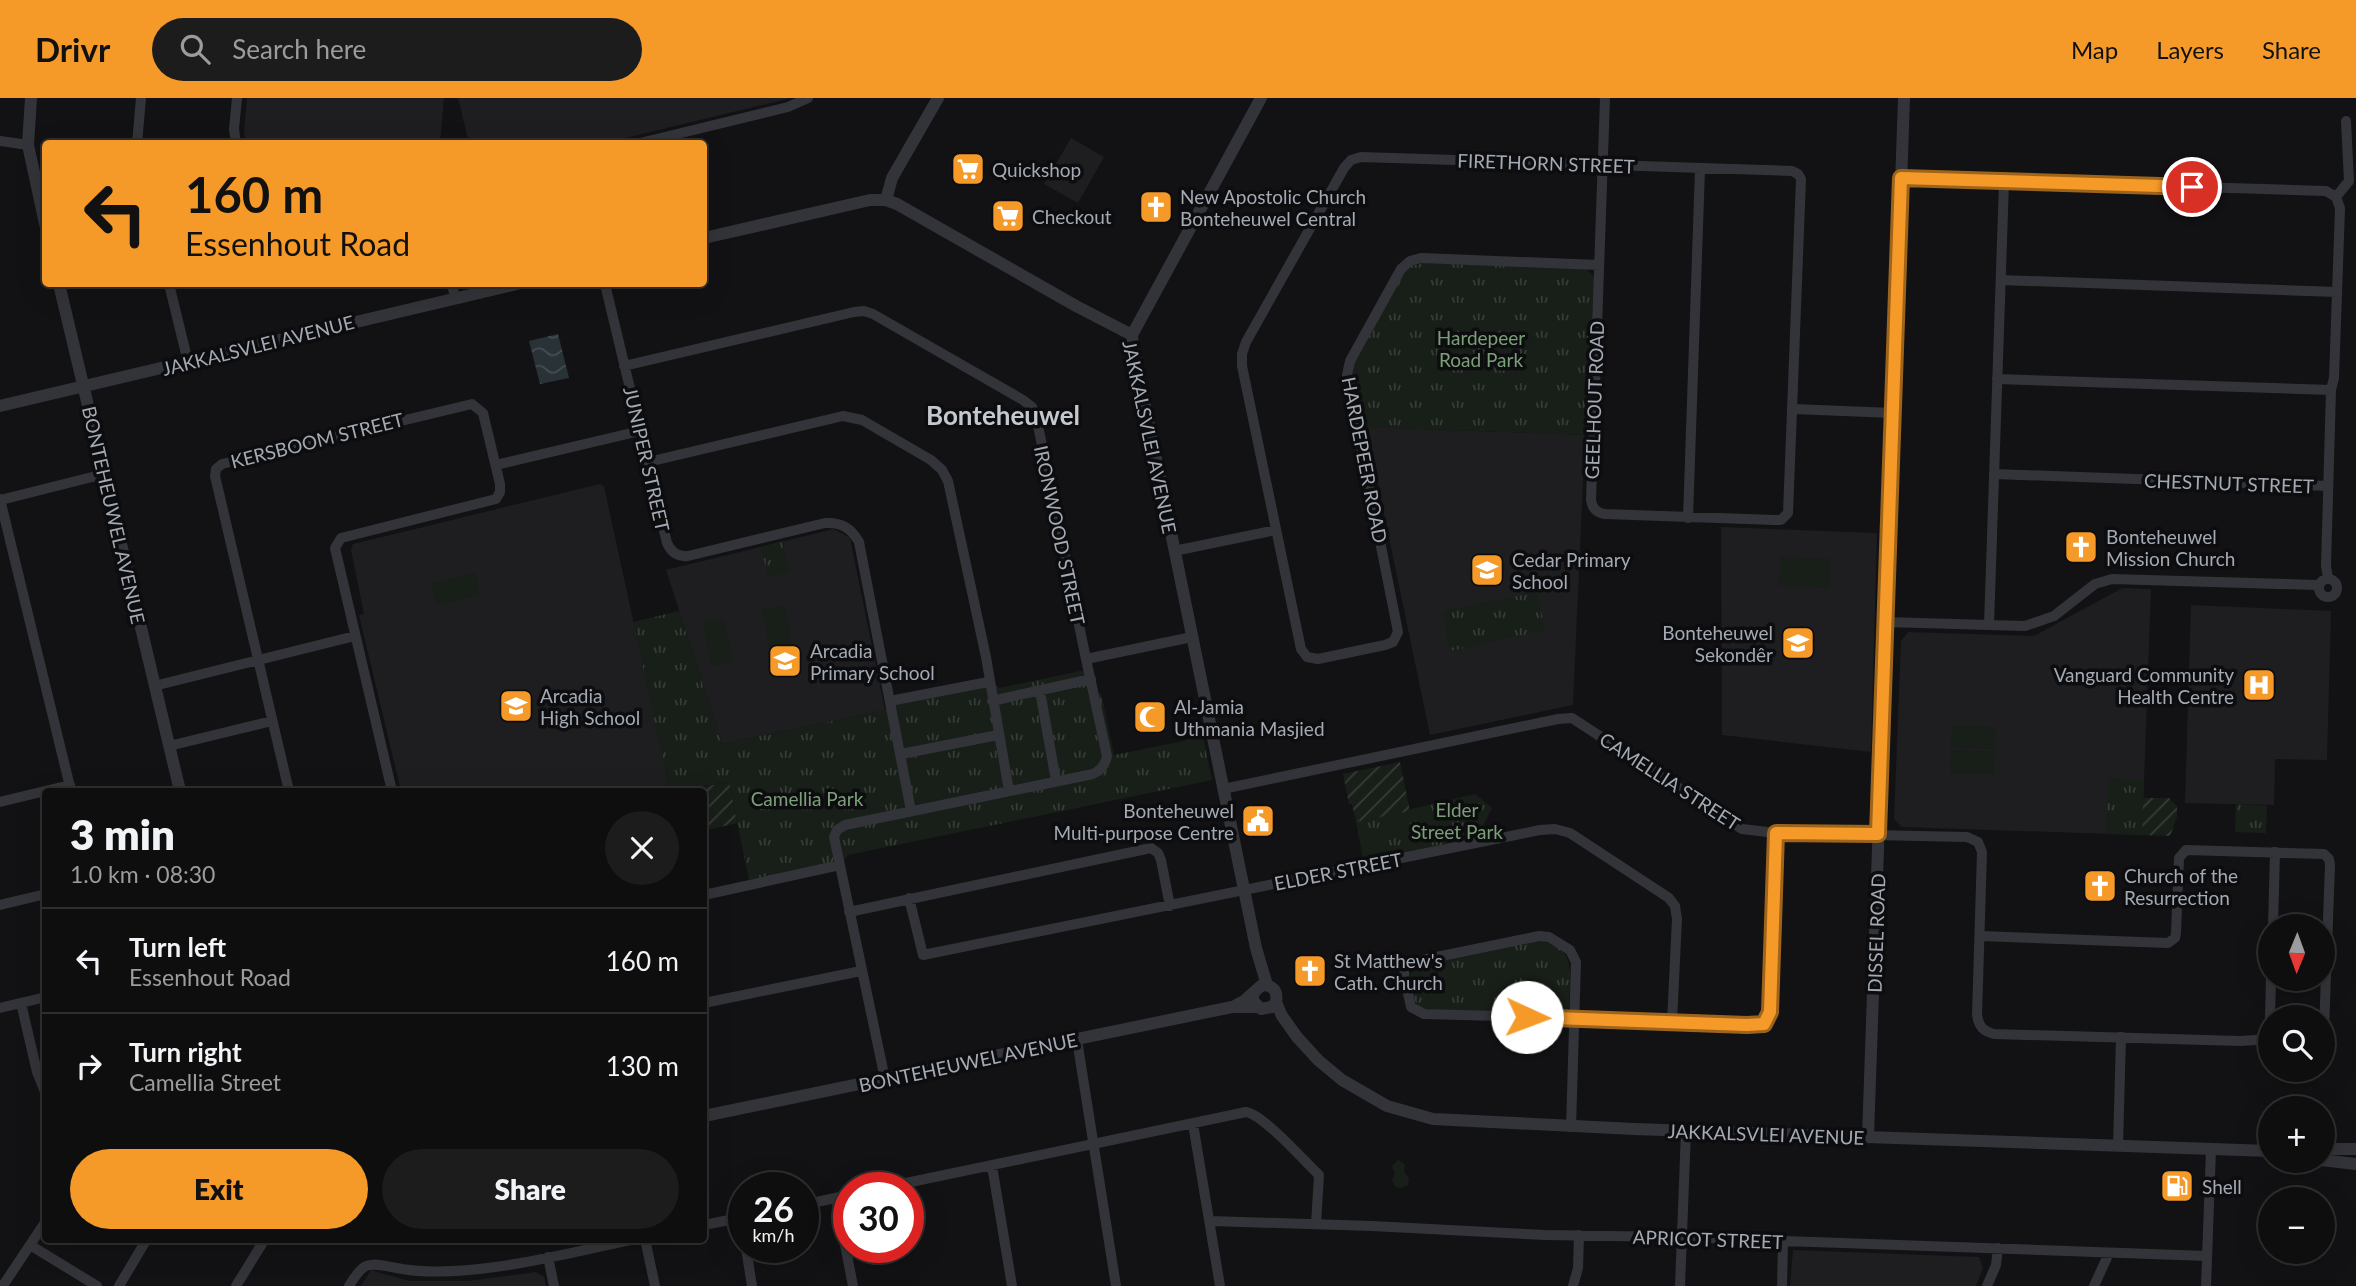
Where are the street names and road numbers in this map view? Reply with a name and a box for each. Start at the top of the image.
street label: FIRETHORN STREET [1457,148,1635,178]
street label: JAKKALSVLEI AVENUE [160,310,356,380]
street label: GEELHOUT ROAD [1580,320,1608,480]
street label: JAKKALSVLEI AVENUE [1118,338,1182,536]
street label: HARDEPEER ROAD [1338,375,1392,545]
street label: JUNIPER STREET [619,385,675,533]
street label: BONTEHEUWEL AVENUE [78,404,150,626]
street label: KERSBOOM STREET [228,407,406,473]
street label: IRONWOOD STREET [1030,443,1090,627]
street label: CHESTNUT STREET [2144,469,2314,497]
street label: CAMELLIA STREET [1596,727,1744,835]
street label: ELDER STREET [1272,847,1404,895]
street label: DISSEL ROAD [1862,873,1890,993]
street label: BONTEHEUWEL AVENUE [857,1028,1079,1096]
street label: JAKKALSVLEI AVENUE [1667,1119,1865,1149]
street label: APRICOT STREET [1632,1225,1784,1253]

